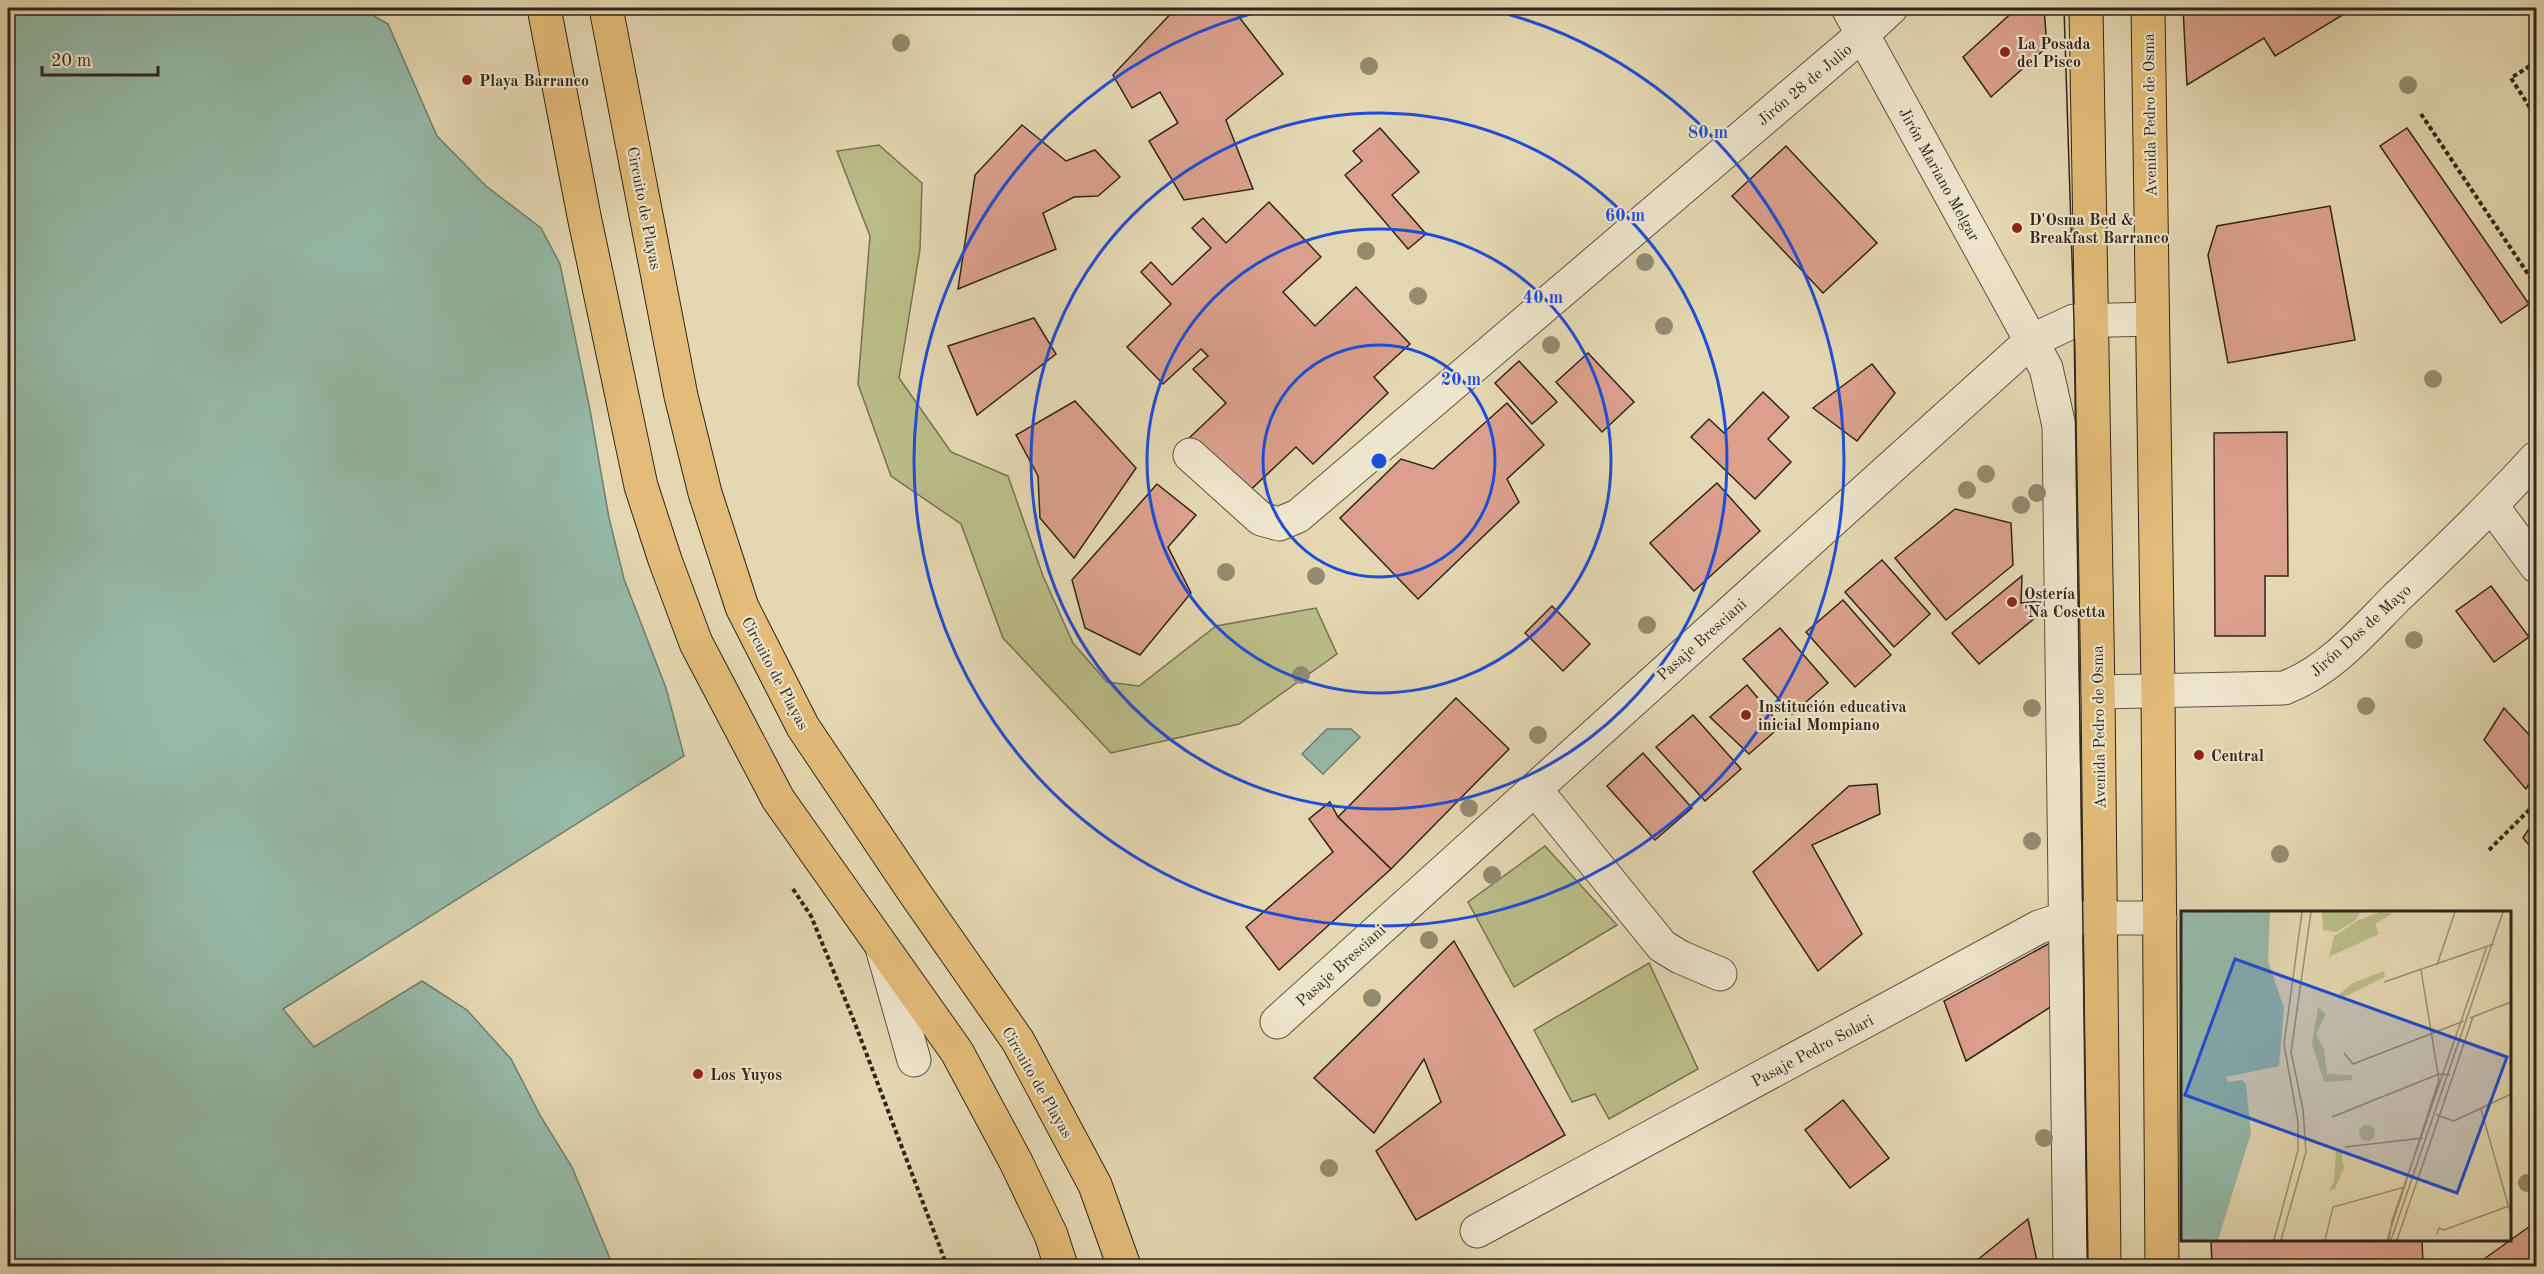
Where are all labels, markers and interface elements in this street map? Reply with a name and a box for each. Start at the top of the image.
street label: Avenida Pedro de Osma [2142,33,2160,197]
place label: La Posada del Pisco [2017,37,2091,71]
scale bar [42,39,158,77]
street label: Jirón 28 de Julio [1755,42,1856,129]
marker: La Posada del Pisco [1998,45,2012,59]
text: 20 m [51,52,91,70]
marker: Playa Barranco [460,73,474,87]
place label: Playa Barranco [479,74,589,90]
street label: Jirón Mariano Melgar [1895,106,1982,245]
text: 80 m [1688,124,1728,142]
street label: Circuito de Playas [623,145,663,271]
text: 60 m [1605,207,1645,225]
place label: D'Osma Bed & Breakfast Barranco [2029,213,2169,247]
marker: D'Osma Bed & Breakfast Barranco [2010,221,2024,235]
text: 40 m [1523,289,1563,307]
text: 20 m [1441,371,1481,389]
centre of rings [1369,451,1389,471]
street label: Jirón Dos de Mayo [2308,582,2415,681]
place label: Ostería 'Na Cosetta [2024,587,2106,621]
marker: Ostería 'Na Cosetta [2005,595,2019,609]
street label: Pasaje Bresciani [1655,596,1750,685]
street label: Circuito de Playas [738,615,811,733]
street label: Avenida Pedro de Osma [2091,645,2109,809]
place label: Institución educativa inicial Mompiano [1758,700,1907,734]
marker: Institución educativa inicial Mompiano [1739,708,1753,722]
marker: Central [2192,748,2206,762]
place label: Central [2211,749,2264,765]
inset map [2181,911,2511,1241]
street label: Pasaje Bresciani [1294,922,1389,1011]
street label: Pasaje Pedro Solari [1749,1013,1877,1091]
street label: Circuito de Playas [998,1025,1075,1141]
marker: Los Yuyos [691,1067,705,1081]
place label: Los Yuyos [710,1068,782,1084]

